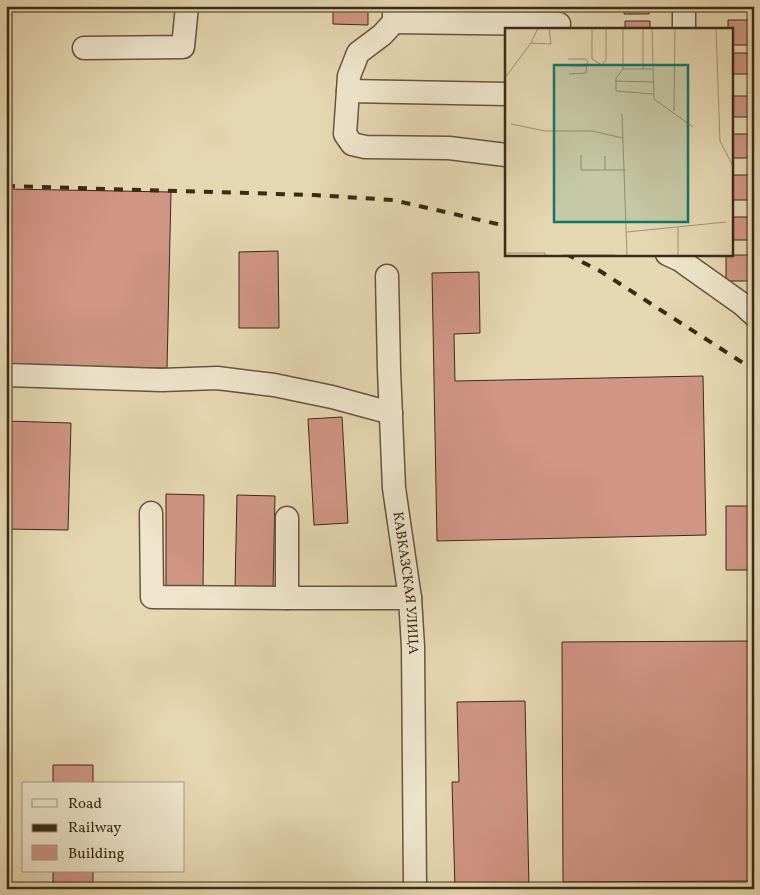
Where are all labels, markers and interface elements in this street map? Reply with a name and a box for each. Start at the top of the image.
inset map [505,28,732,255]
street label: КАВКАЗСКАЯ УЛИЦА [388,510,423,655]
legend [22,782,185,872]
text: Road [68,794,102,815]
text: Railway [68,818,121,839]
text: Building [68,844,125,865]

